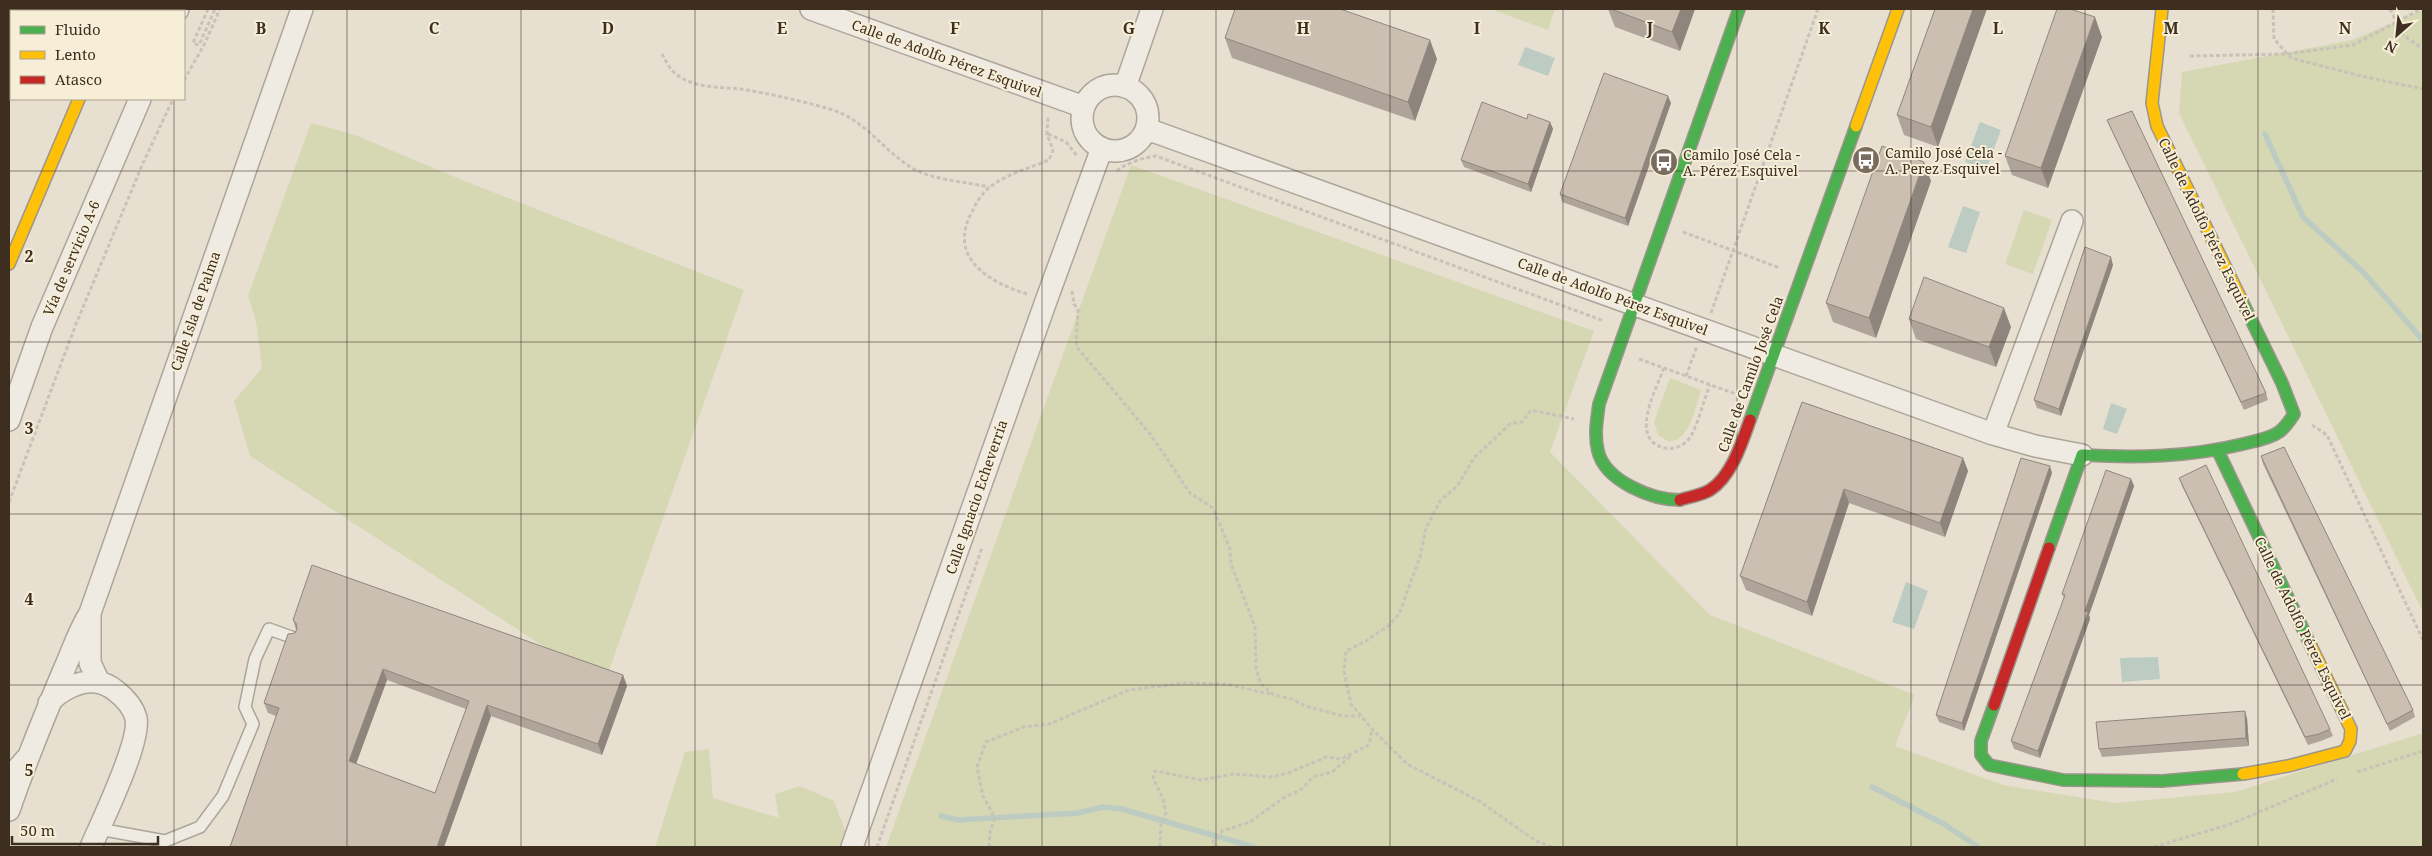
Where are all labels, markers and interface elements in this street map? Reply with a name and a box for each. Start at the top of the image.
legend [10,10,185,100]
north arrow [2372,10,2422,60]
street label: Calle de Adolfo Pérez Esquivel [849,15,1045,102]
text: B [256,17,267,39]
text: C [429,17,440,39]
text: D [602,17,614,39]
text: E [777,17,787,39]
text: F [950,17,960,39]
text: G [1123,17,1135,39]
text: H [1296,17,1310,39]
text: I [1474,17,1480,39]
text: J [1646,17,1654,39]
text: K [1818,17,1830,39]
text: L [1993,17,2003,39]
text: M [2163,17,2179,39]
text: N [2339,17,2352,39]
text: Fluido [55,19,101,39]
text: N [2382,36,2400,58]
text: Lento [55,44,96,64]
text: Atasco [55,69,102,89]
street label: Calle de Adolfo Pérez Esquivel [2154,134,2260,324]
place label: Camilo José Cela - A. Perez Esquivel [1885,143,2002,178]
place label: Camilo José Cela - A. Pérez Esquivel [1683,145,1800,180]
bus stop icon: Camilo José Cela - A. Perez Esquivel [1851,145,1881,175]
bus stop icon: Camilo José Cela - A. Pérez Esquivel [1649,147,1679,177]
street label: Vía de servicio A-6 [38,197,104,318]
text: 2 [24,245,34,267]
street label: Calle Isla de Palma [166,249,224,373]
street label: Calle de Adolfo Pérez Esquivel [1515,253,1711,340]
street label: Calle de Camilo José Cela [1713,293,1787,455]
text: 3 [24,417,34,439]
street label: Calle Ignacio Echeverría [941,417,1011,577]
street label: Calle de Adolfo Pérez Esquivel [2250,533,2356,723]
text: 4 [24,588,34,610]
text: 5 [24,759,34,781]
scale bar [12,814,159,846]
text: 50 m [20,820,55,840]

